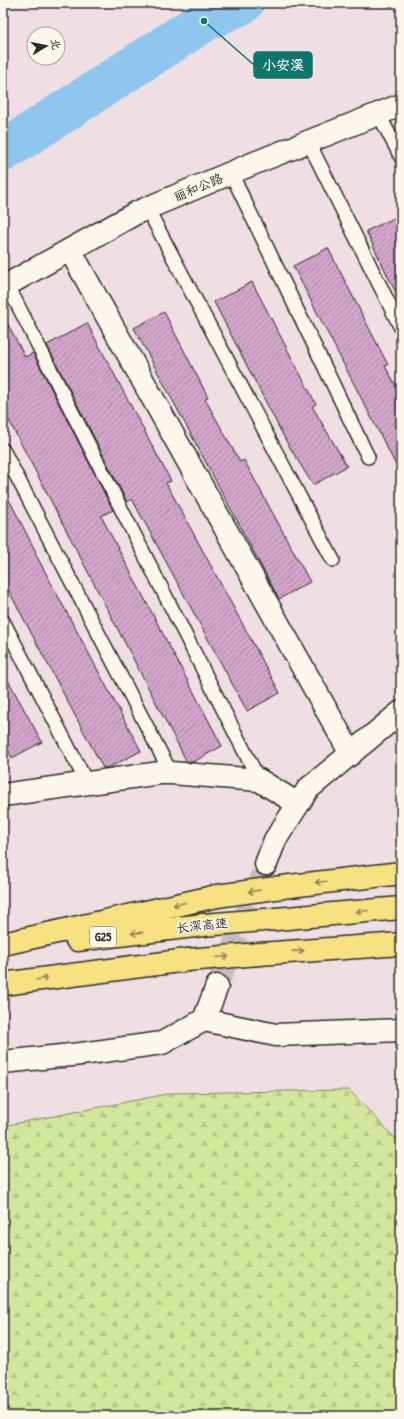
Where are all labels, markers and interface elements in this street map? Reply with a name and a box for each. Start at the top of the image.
north arrow [26,26,66,66]
text: 北 [48,38,64,51]
callout: 小安溪 [254,52,312,78]
text: 小安溪 [262,55,304,74]
street label: 丽和公路 [171,169,225,205]
one-way arrow [315,879,328,886]
one-way arrow [248,887,261,895]
one-way arrow [173,901,186,909]
one-way arrow [356,908,369,915]
street label: 长深高速 [175,913,229,937]
road number: G25 [90,927,116,947]
one-way arrow [131,929,144,937]
one-way arrow [291,948,304,955]
one-way arrow [216,954,229,961]
one-way arrow [35,975,48,983]

